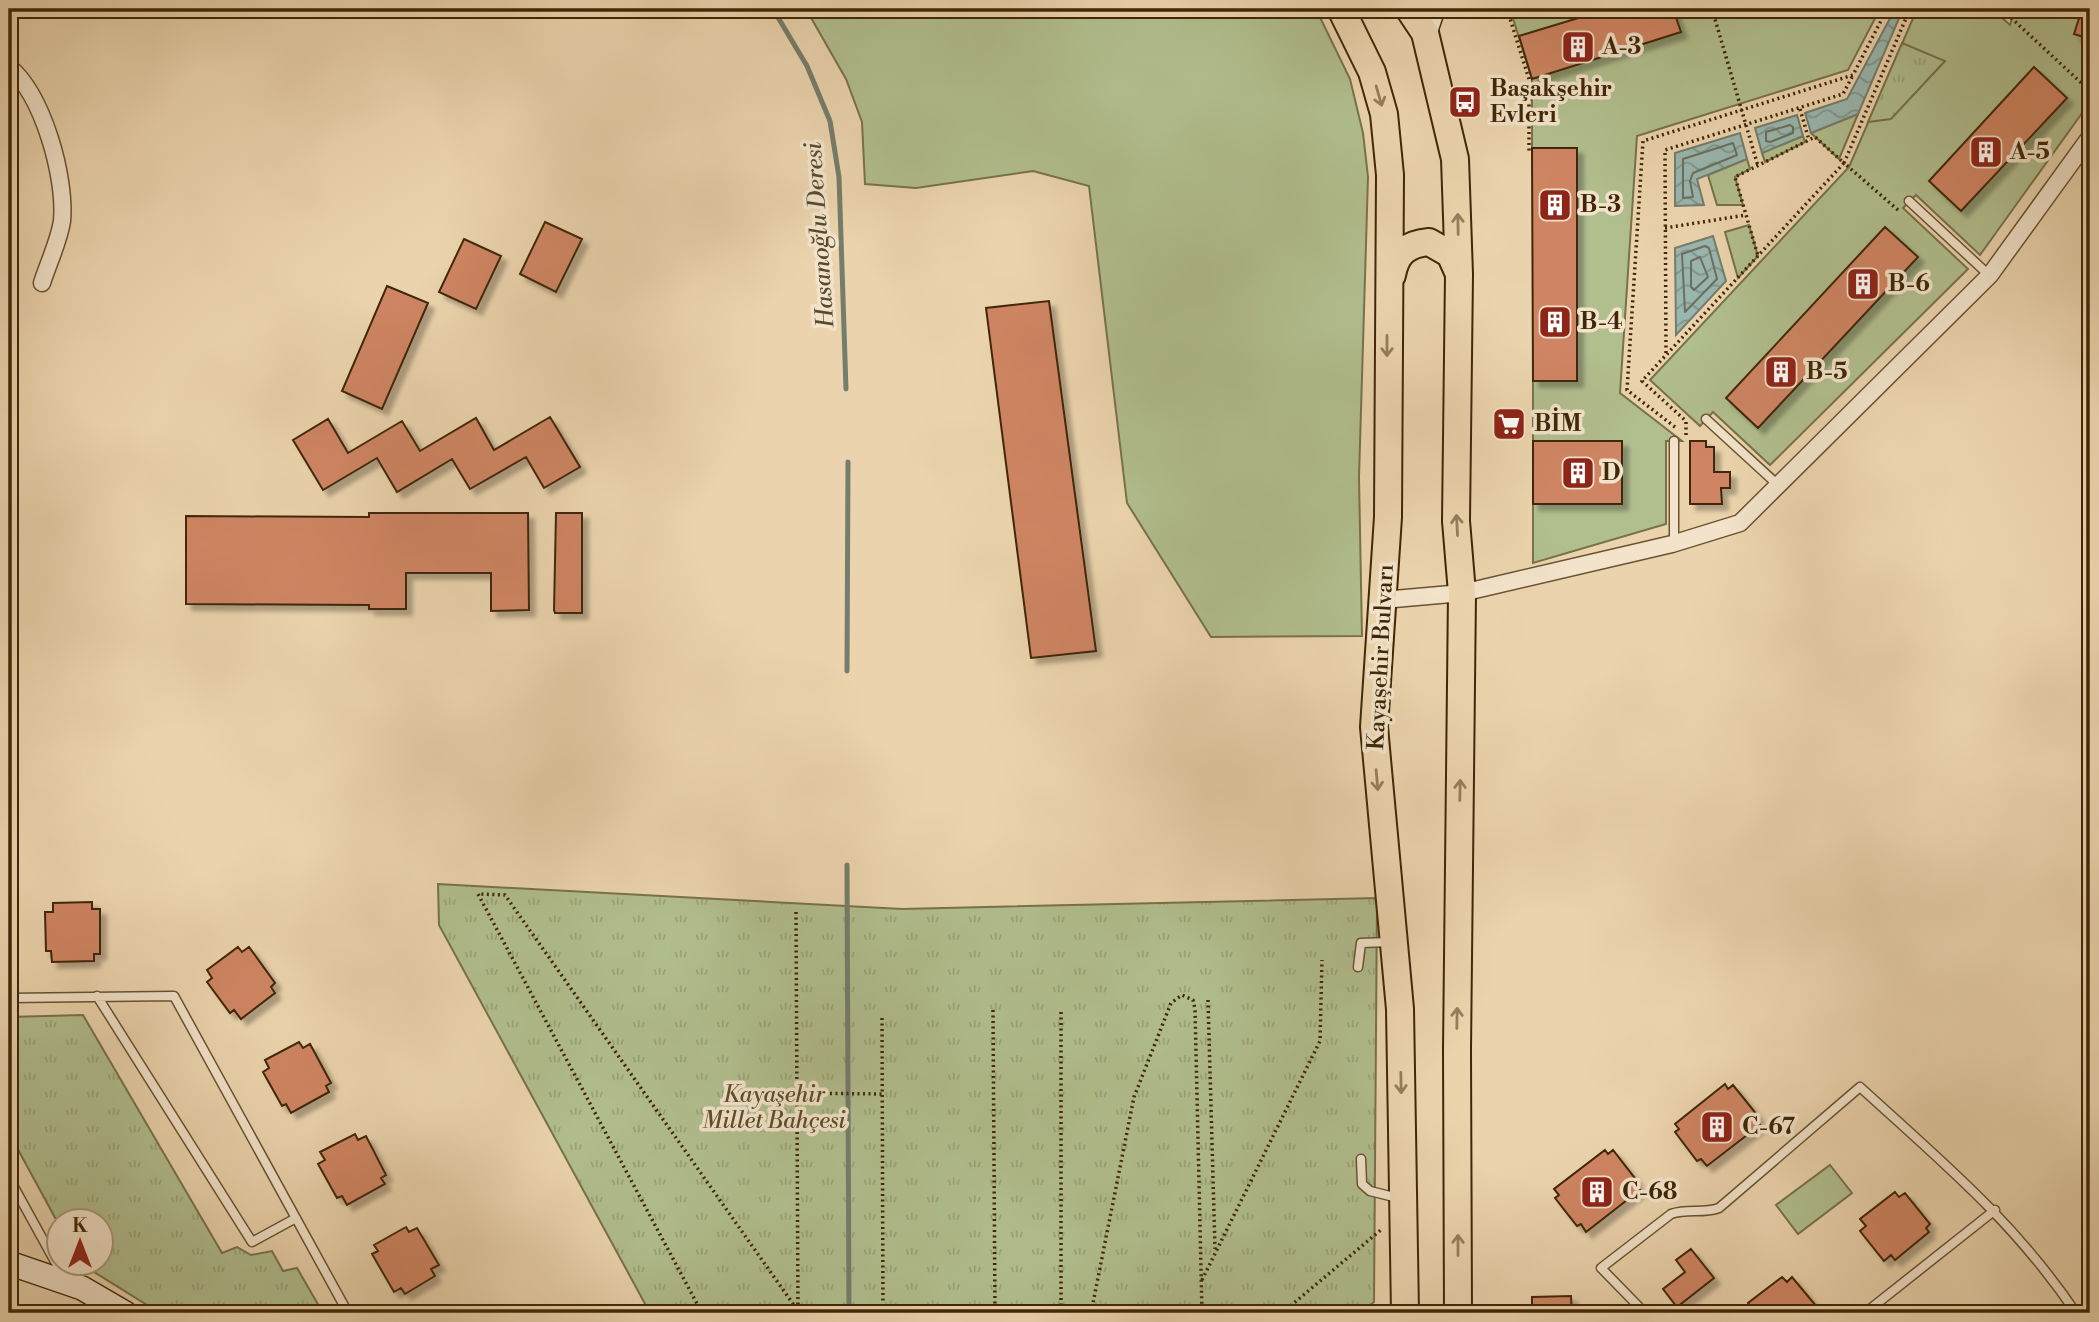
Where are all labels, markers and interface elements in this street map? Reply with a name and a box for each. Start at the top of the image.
building icon: A-3 [1559,28,1597,66]
place label: A-3 [1601,33,1641,61]
place label: Başakşehir Evleri [1490,75,1612,129]
bus stop icon: Başakşehir Evleri [1446,83,1484,121]
one-way arrow [1374,84,1387,106]
building icon: A-5 [1967,133,2005,171]
place label: A-5 [2009,138,2050,166]
water label: Hasanoğlu Deresi [799,141,842,330]
building icon: B-3 [1536,186,1574,224]
place label: B-3 [1580,191,1621,219]
one-way arrow [1451,212,1465,235]
building icon: B-6 [1844,265,1882,303]
place label: B-6 [1888,270,1930,298]
building icon: B-4 [1536,303,1574,341]
place label: B-4 [1580,308,1623,336]
one-way arrow [1380,335,1394,358]
building icon: B-5 [1762,353,1800,391]
place label: B-5 [1806,358,1847,386]
supermarket icon: BİM [1490,405,1528,443]
place label: BİM [1534,407,1581,438]
building icon: D [1559,454,1597,492]
place label: D [1602,459,1620,487]
one-way arrow [1450,513,1463,536]
street label: Kayaşehir Bulvarı [1362,563,1400,751]
one-way arrow [1371,769,1384,791]
one-way arrow [1453,779,1466,802]
one-way arrow [1450,1006,1464,1029]
one-way arrow [1395,1071,1408,1094]
park label: Kayaşehir Millet Bahçesi [702,1081,847,1135]
building icon: C-67 [1698,1108,1736,1146]
place label: C-67 [1742,1113,1796,1141]
building icon: C-68 [1578,1173,1616,1211]
place label: C-68 [1622,1178,1677,1206]
north arrow [46,1206,116,1276]
text: K [72,1214,88,1238]
one-way arrow [1451,1234,1465,1257]

